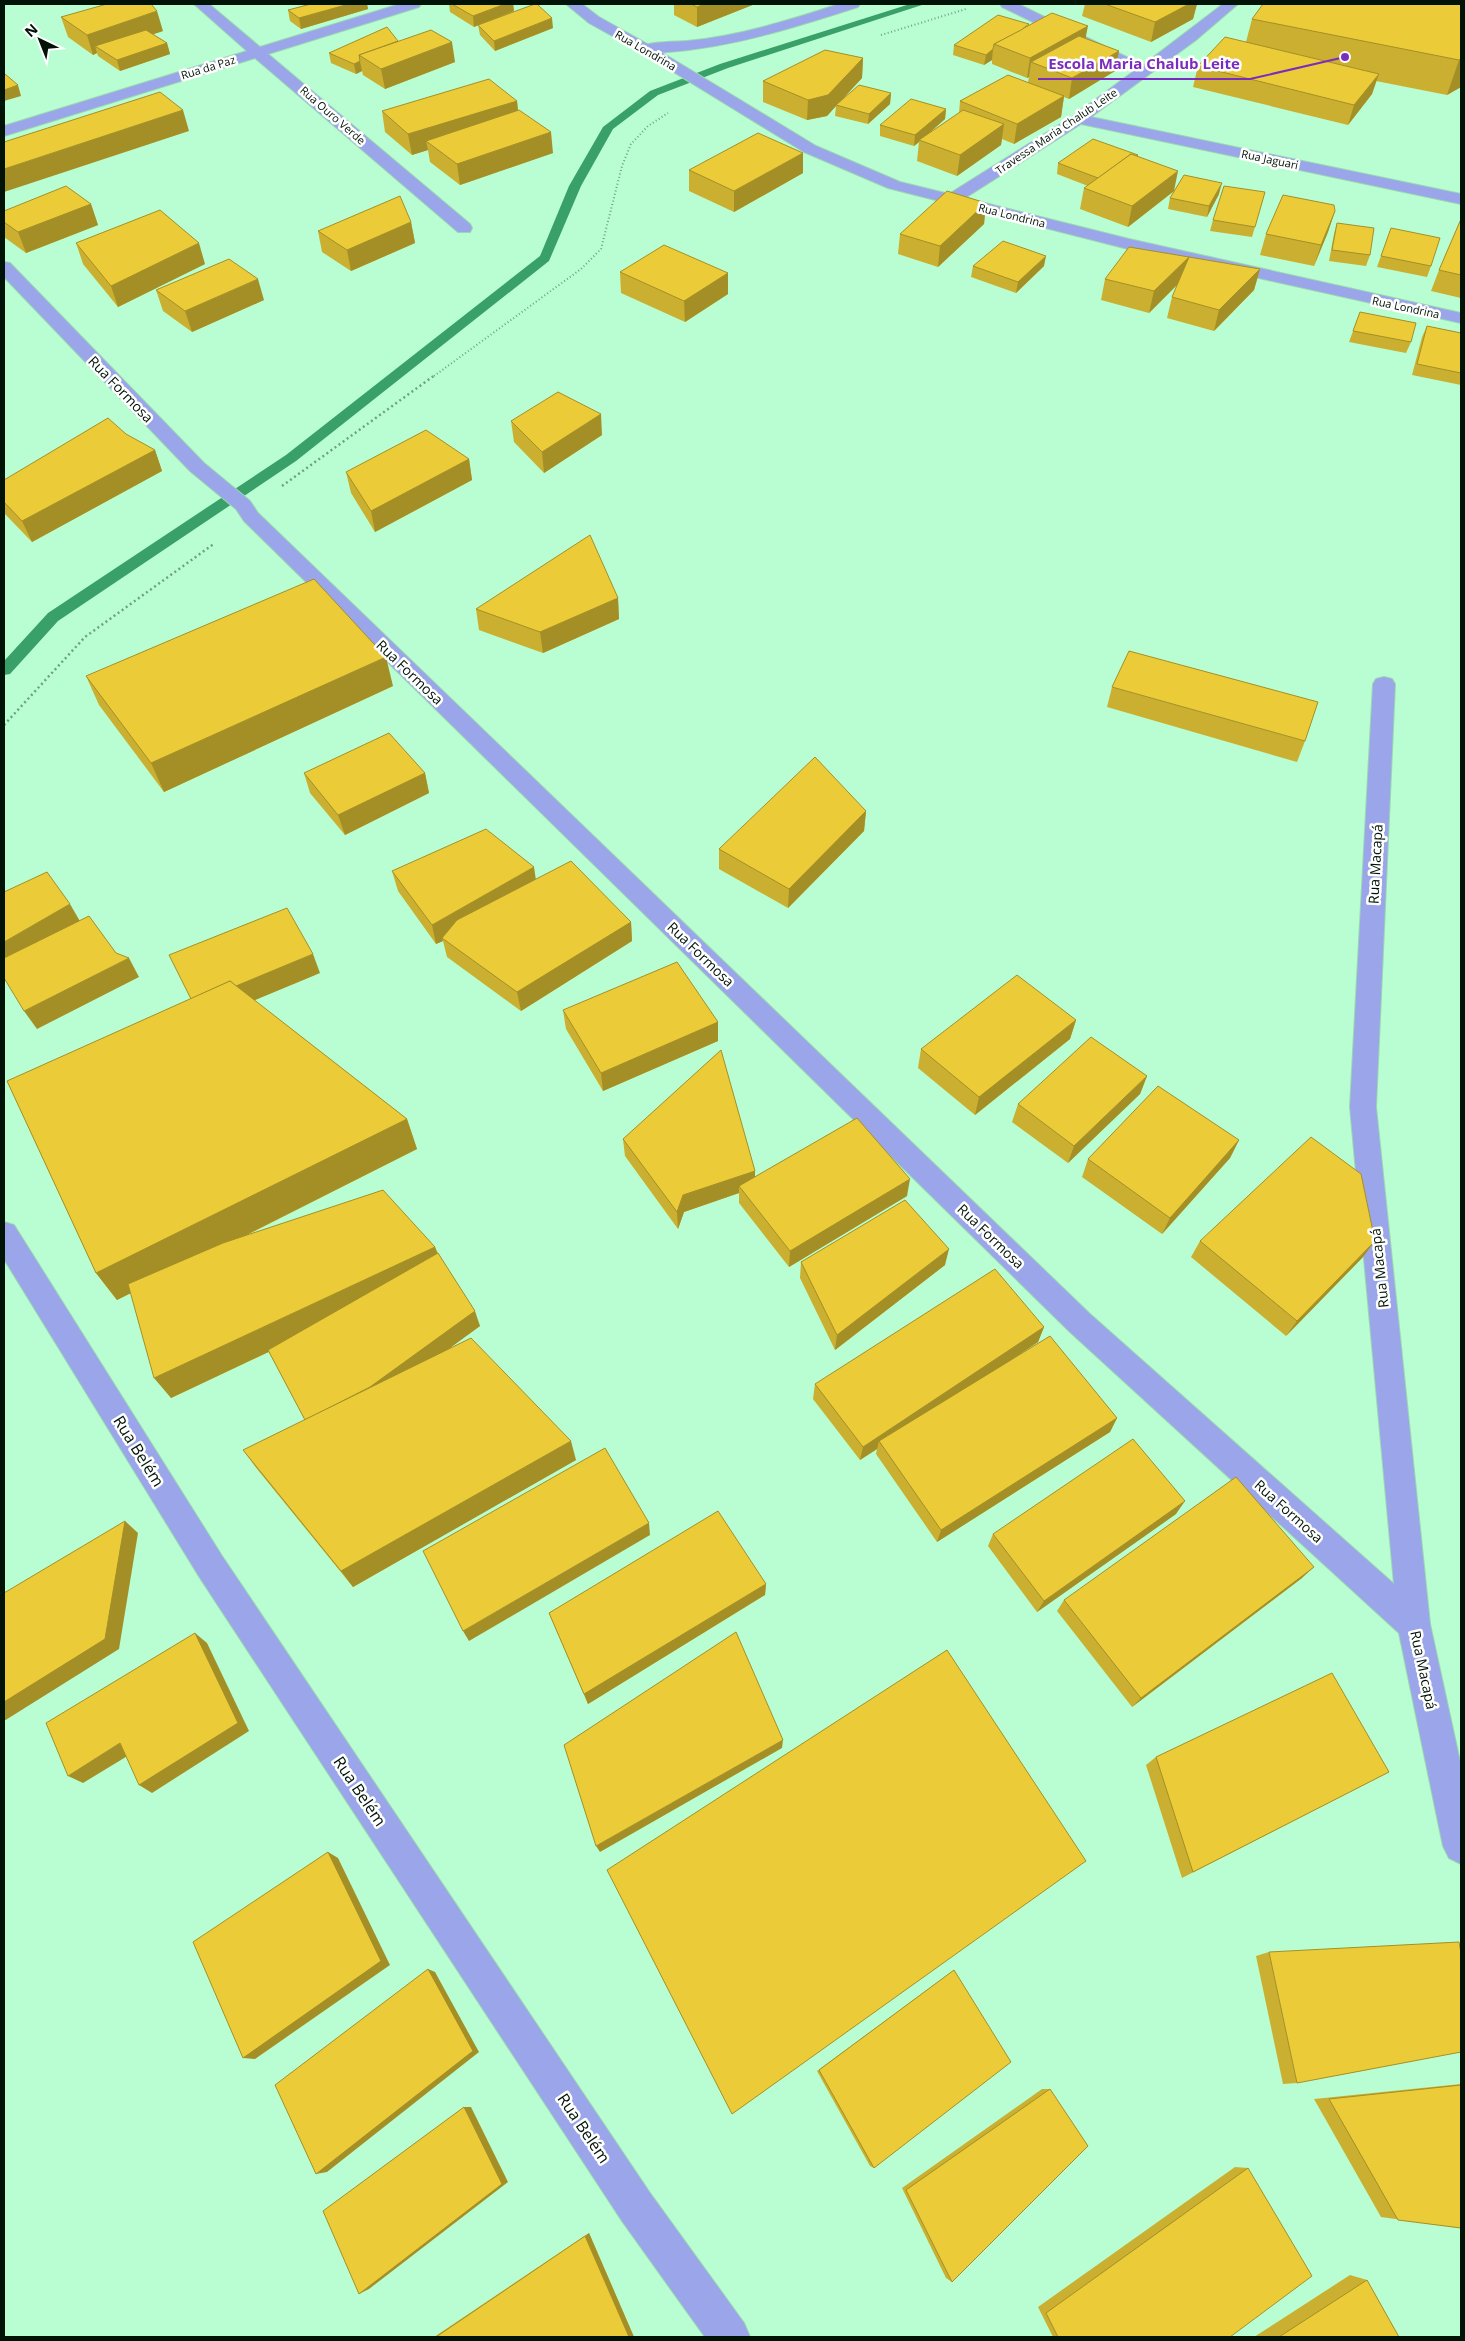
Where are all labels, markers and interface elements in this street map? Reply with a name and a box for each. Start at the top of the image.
north arrow [15,15,65,65]
text: N [20,19,41,41]
street label: Rua Londrina [613,26,679,74]
callout: Escola Maria Chalub Leite [1038,49,1250,79]
street label: Rua da Paz [179,52,237,82]
text: Escola Maria Chalub Leite [1048,53,1240,73]
street label: Rua Ouro Verde [297,82,369,148]
street label: Travessa Maria Chalub Leite [992,85,1120,177]
street label: Rua Jaguari [1240,146,1300,172]
street label: Rua Londrina [977,199,1047,231]
street label: Rua Londrina [1371,293,1441,321]
street label: Rua Formosa [84,352,158,426]
street label: Rua Formosa [373,635,447,709]
street label: Rua Macapá [1363,824,1387,904]
street label: Rua Formosa [664,917,738,991]
street label: Rua Formosa [954,1199,1028,1273]
street label: Rua Macapá [1365,1227,1393,1309]
street label: Rua Belém [109,1411,169,1491]
street label: Rua Formosa [1251,1475,1327,1547]
street label: Rua Macapá [1406,1629,1442,1711]
street label: Rua Belém [329,1752,391,1830]
street label: Rua Belém [553,2089,615,2167]

